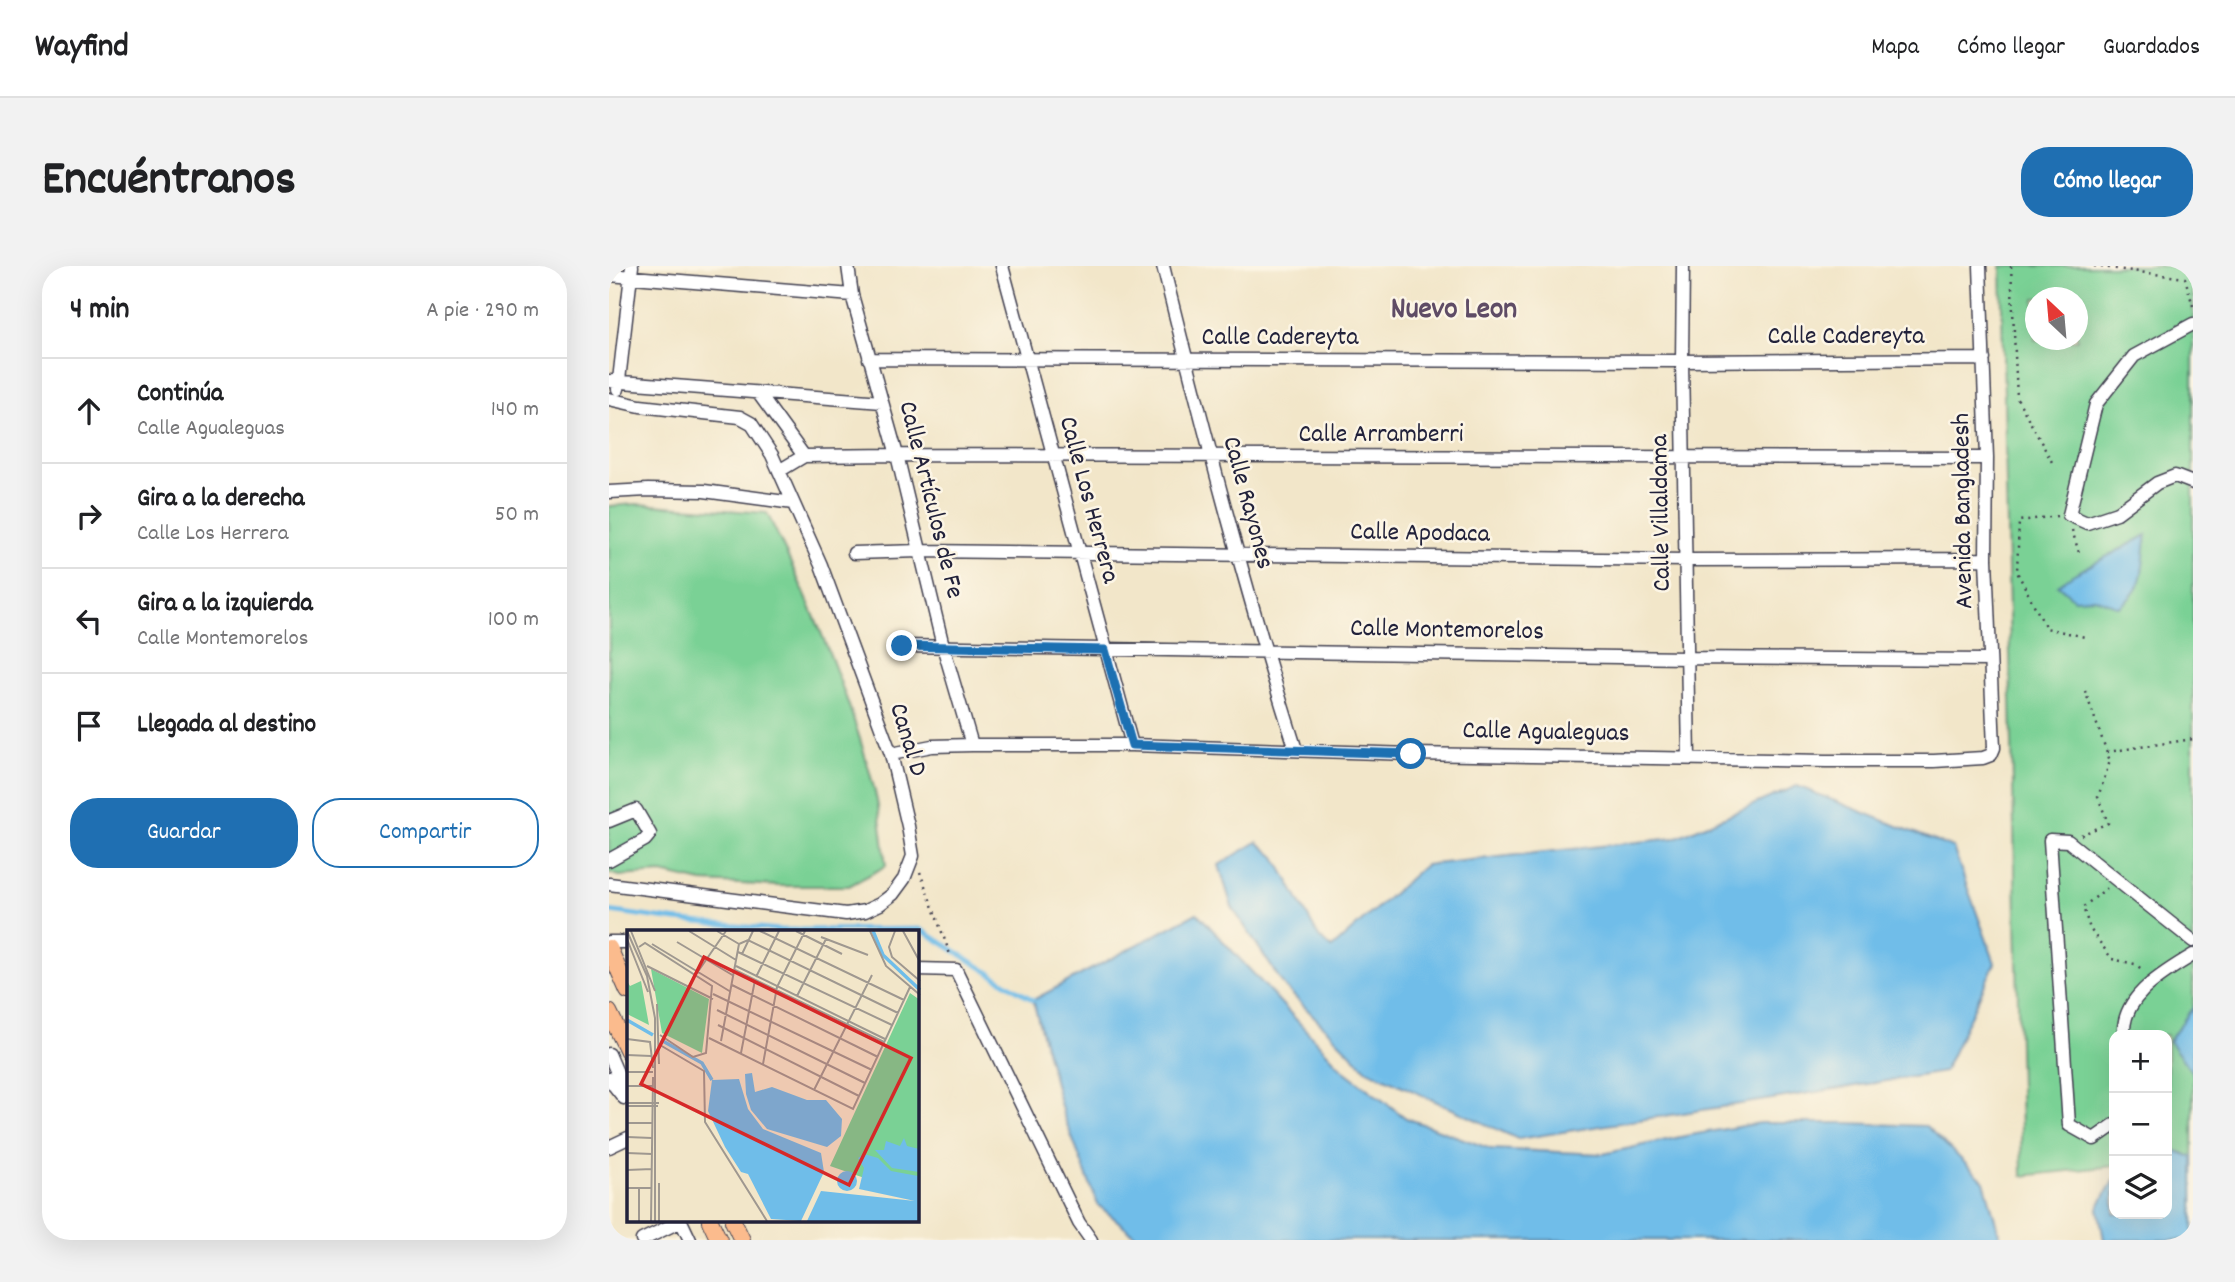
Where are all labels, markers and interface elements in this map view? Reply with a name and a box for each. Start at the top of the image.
text: Wayfind [35,25,129,72]
text: Mapa [1871,31,1919,65]
text: Cómo llegar [1957,31,2065,65]
text: Guardados [2103,31,2200,65]
text: Encuéntranos [42,147,296,217]
button: Cómo llegar [2021,147,2193,217]
north arrow [2025,287,2088,350]
text: 4 min [70,290,129,333]
district label: Nuevo Leon [1391,290,1517,333]
text: A pie · 290 m [426,295,539,328]
street label: Calle Cadereyta [1768,319,1925,356]
street label: Calle Cadereyta [1202,320,1359,357]
text: Continúa [137,376,223,413]
icon: ahead [70,392,108,430]
text: 140 m [491,394,539,427]
street label: Calle Artículos de Fe [888,398,972,602]
street label: Avenida Bangladesh [1944,412,1984,610]
text: Calle Agualeguas [137,413,285,446]
street label: Calle Los Herrera [1048,413,1128,588]
street label: Calle Arramberri [1298,417,1464,454]
street label: Calle Rayones [1212,432,1282,574]
street label: Calle Villaldama [1642,433,1682,592]
text: Gira a la derecha [137,481,304,518]
icon: right [70,497,108,535]
text: 50 m [495,499,539,532]
street label: Calle Apodaca [1350,514,1491,554]
text: Calle Los Herrera [137,518,288,551]
text: Gira a la izquierda [137,586,313,623]
icon: left [70,602,108,640]
text: 100 m [488,604,539,637]
street label: Calle Montemorelos [1350,611,1544,651]
text: Calle Montemorelos [137,623,309,656]
route end [886,630,917,661]
street label: Canal D [878,699,936,781]
icon: arrive [70,707,108,745]
text: Llegada al destino [137,707,316,744]
street label: Calle Agualeguas [1462,713,1630,753]
route start [1395,738,1426,769]
button: Guardar [70,798,298,868]
button: Compartir [312,798,539,868]
inset map [627,930,919,1222]
map controls [2109,1030,2172,1219]
button: + [2109,1030,2172,1093]
button: − [2109,1093,2172,1156]
button: layers [2109,1156,2172,1219]

